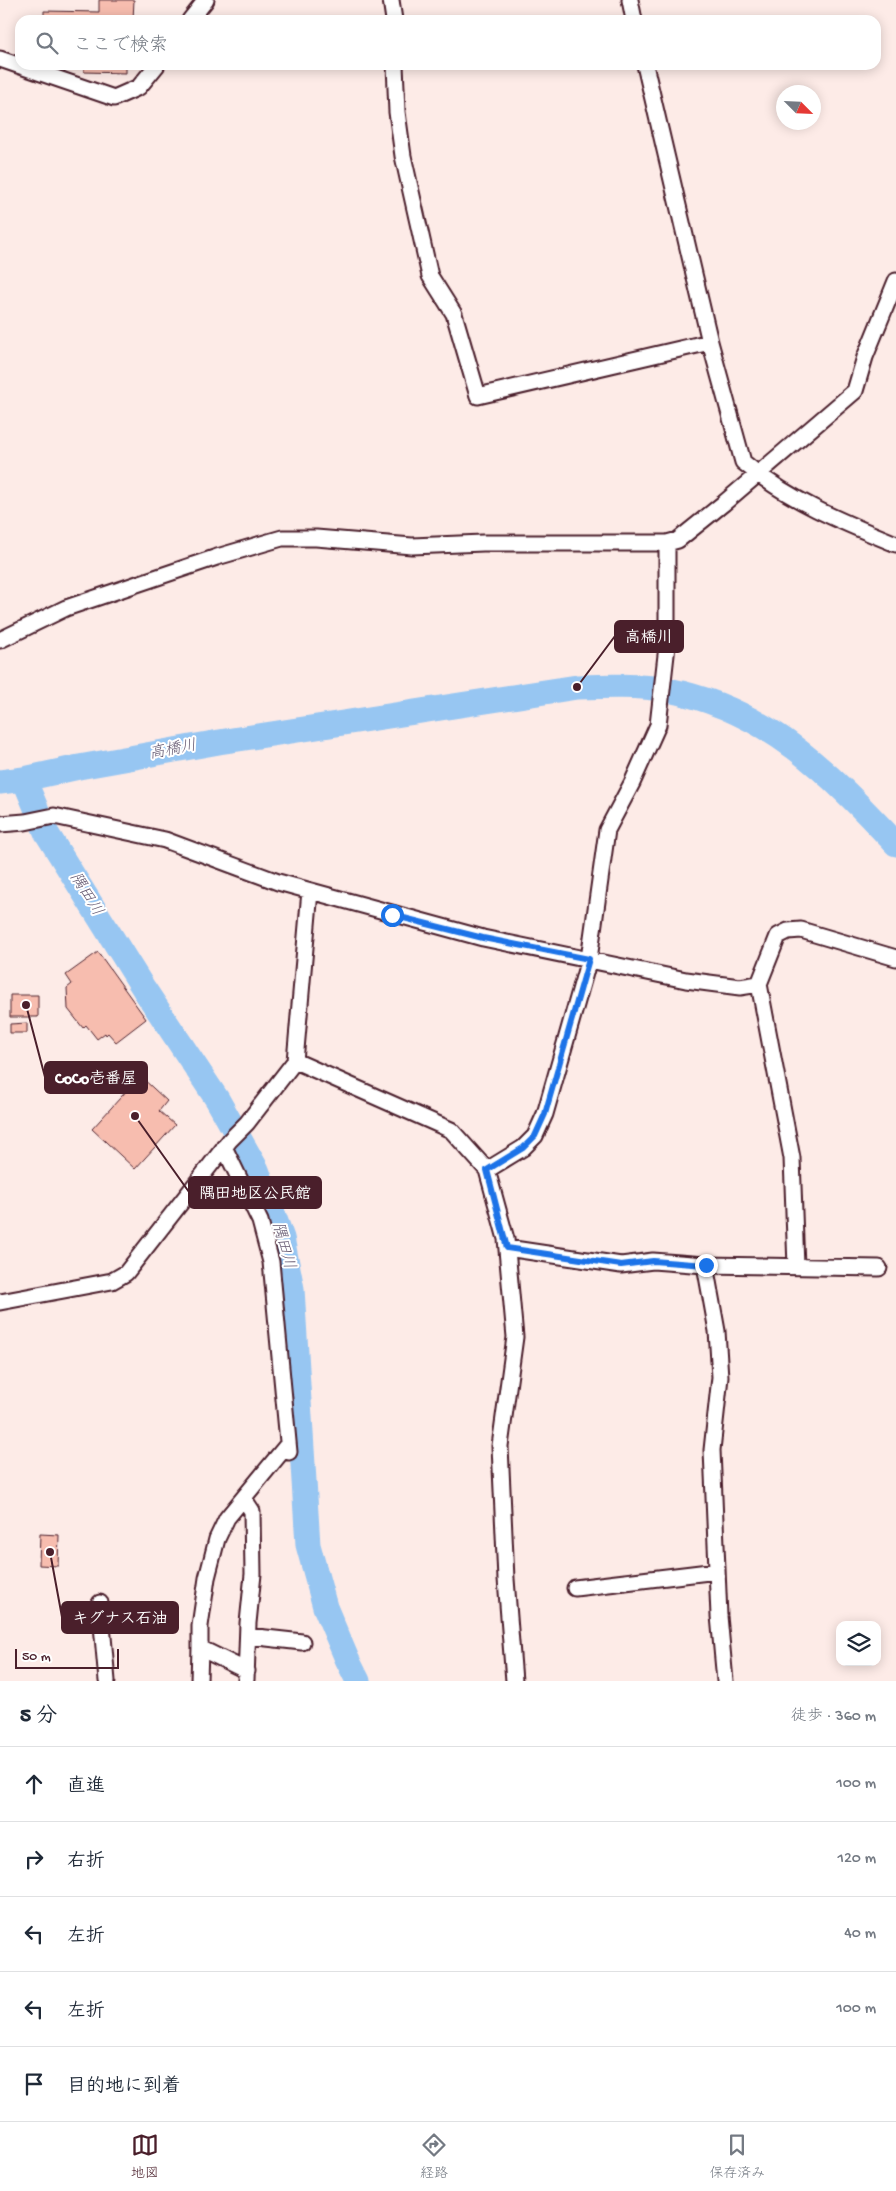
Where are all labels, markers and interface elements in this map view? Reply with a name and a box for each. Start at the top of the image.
search box [15,15,881,70]
icon: search [33,29,61,57]
text: ここで検索 [73,35,168,58]
north arrow [776,85,821,130]
callout: 高橋川 [615,621,683,652]
text: 高橋川 [625,628,673,649]
water label: 高橋川 [147,736,198,765]
water label: 隅田川 [64,869,107,920]
route start [381,904,404,927]
callout: CoCo壱番屋 [45,1062,147,1093]
text: CoCo壱番屋 [54,1069,137,1090]
callout: 隅田地区公民館 [189,1177,321,1208]
text: 隅田地区公民館 [199,1185,311,1205]
water label: 隅田川 [267,1220,298,1272]
route end [695,1254,718,1277]
callout: キグナス石油 [62,1602,178,1633]
text: キグナス石油 [72,1609,168,1630]
map controls [836,1621,881,1666]
button: layers [836,1621,881,1666]
scale bar [15,1646,119,1669]
text: 50 m [22,1649,51,1666]
text: 5 分 [20,1705,57,1730]
text: 徒歩 · 360 m [791,1708,876,1727]
icon: ahead [20,1770,48,1798]
text: 100 m [836,1775,876,1794]
text: 直進 [67,1776,105,1799]
icon: right [20,1845,48,1873]
text: 120 m [837,1850,876,1869]
text: 右折 [67,1851,105,1874]
icon: left [20,1920,48,1948]
text: 40 m [844,1925,876,1944]
text: 左折 [67,1926,105,1949]
icon: left [20,1995,48,2023]
text: 100 m [836,2000,876,2019]
text: 左折 [67,2001,105,2024]
icon: arrive [20,2070,48,2098]
text: 目的地に到着 [67,2076,181,2099]
tab: 地図 [131,2131,159,2183]
tab: 経路 [420,2131,448,2183]
tab: 保存済み [709,2131,765,2183]

